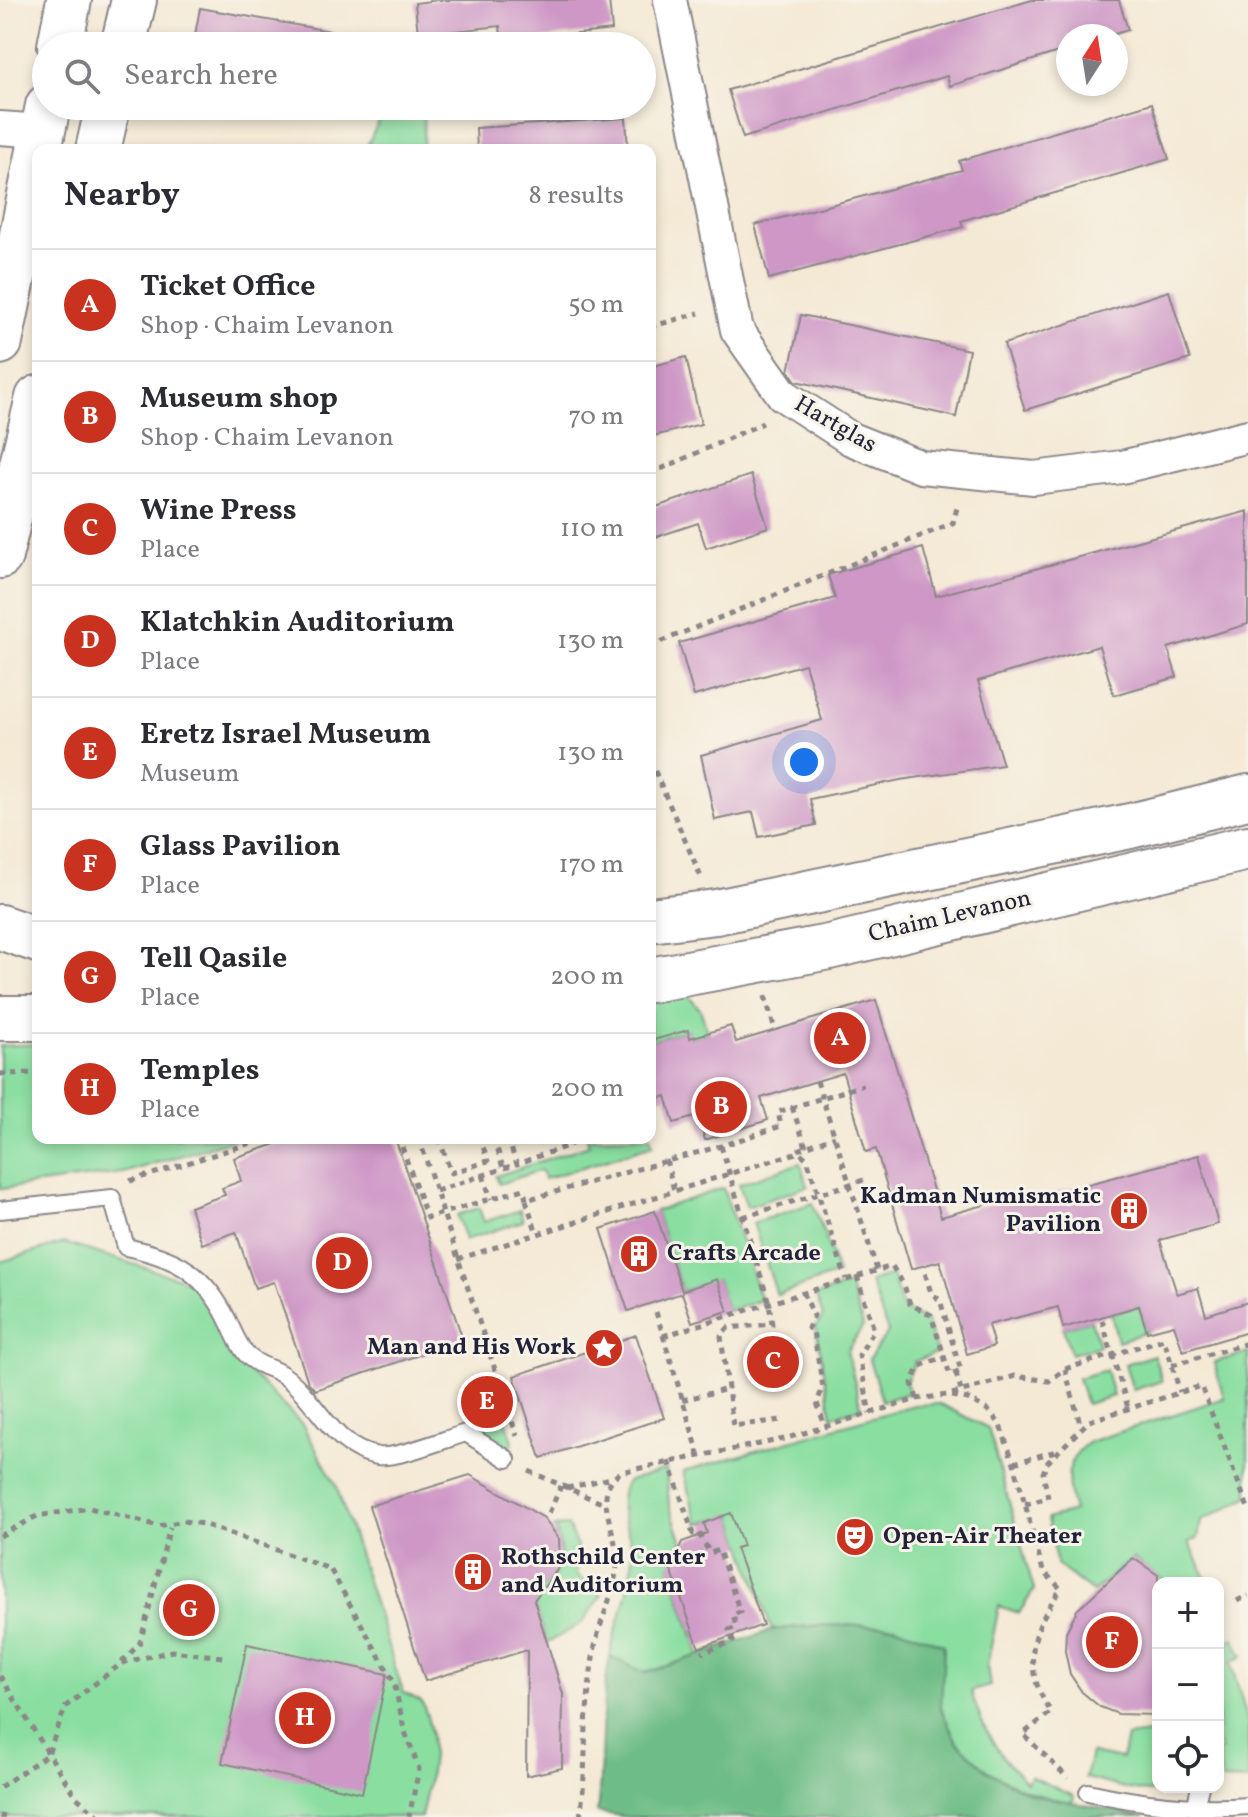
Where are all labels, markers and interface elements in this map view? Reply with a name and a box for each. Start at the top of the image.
north arrow [1056,24,1128,96]
search box [32,32,656,120]
icon: search [60,54,104,98]
text: Search here [124,55,278,97]
text: Nearby [64,173,180,220]
text: 8 results [529,178,624,214]
text: Ticket Office [140,266,316,308]
text: A [81,287,99,323]
text: 50 m [568,287,624,323]
text: Shop · Chaim Levanon [140,308,394,344]
text: Museum shop [140,378,338,420]
street label: Hartglas [787,388,883,462]
text: B [81,399,99,435]
text: 70 m [569,399,624,435]
text: Shop · Chaim Levanon [140,420,394,456]
text: Wine Press [140,490,297,532]
text: C [82,511,98,547]
text: 110 m [560,511,624,547]
text: Place [140,532,200,568]
text: Klatchkin Auditorium [140,602,455,644]
text: D [80,623,100,659]
text: 130 m [557,623,624,659]
text: Place [140,644,200,680]
text: Eretz Israel Museum [140,714,431,756]
text: E [82,735,98,771]
text: 130 m [557,735,624,771]
your location [784,742,824,782]
text: Museum [140,756,239,792]
text: Glass Pavilion [140,826,341,868]
text: F [82,847,98,883]
text: 170 m [559,847,624,883]
text: Place [140,868,200,904]
street label: Chaim Levanon [865,882,1035,952]
text: Tell Qasile [140,938,287,980]
text: G [81,959,99,995]
text: 200 m [550,959,624,995]
text: Place [140,980,200,1016]
pin: A [814,1008,866,1068]
text: Temples [140,1050,260,1092]
text: H [80,1071,100,1107]
text: 200 m [550,1071,624,1107]
pin: B [695,1077,747,1137]
text: Place [140,1092,200,1128]
place label: Kadman Numismatic Pavilion [860,1180,1101,1242]
building icon: Kadman Numismatic Pavilion [1108,1190,1150,1232]
pin: D [316,1233,368,1293]
building icon: Crafts Arcade [618,1233,660,1275]
place label: Crafts Arcade [667,1237,821,1271]
place icon: Man and His Work [583,1327,625,1369]
place label: Man and His Work [367,1331,576,1365]
pin: C [747,1332,799,1392]
pin: E [461,1372,513,1432]
theatre icon: Open-Air Theater [834,1516,876,1558]
place label: Open-Air Theater [883,1520,1082,1554]
place label: Rothschild Center and Auditorium [501,1541,705,1603]
building icon: Rothschild Center and Auditorium [452,1551,494,1593]
map controls [1152,1577,1224,1793]
button: + [1152,1577,1224,1649]
pin: G [163,1580,215,1640]
pin: F [1086,1612,1138,1672]
button: − [1152,1649,1224,1721]
pin: H [279,1688,331,1748]
button: locate [1152,1721,1224,1793]

